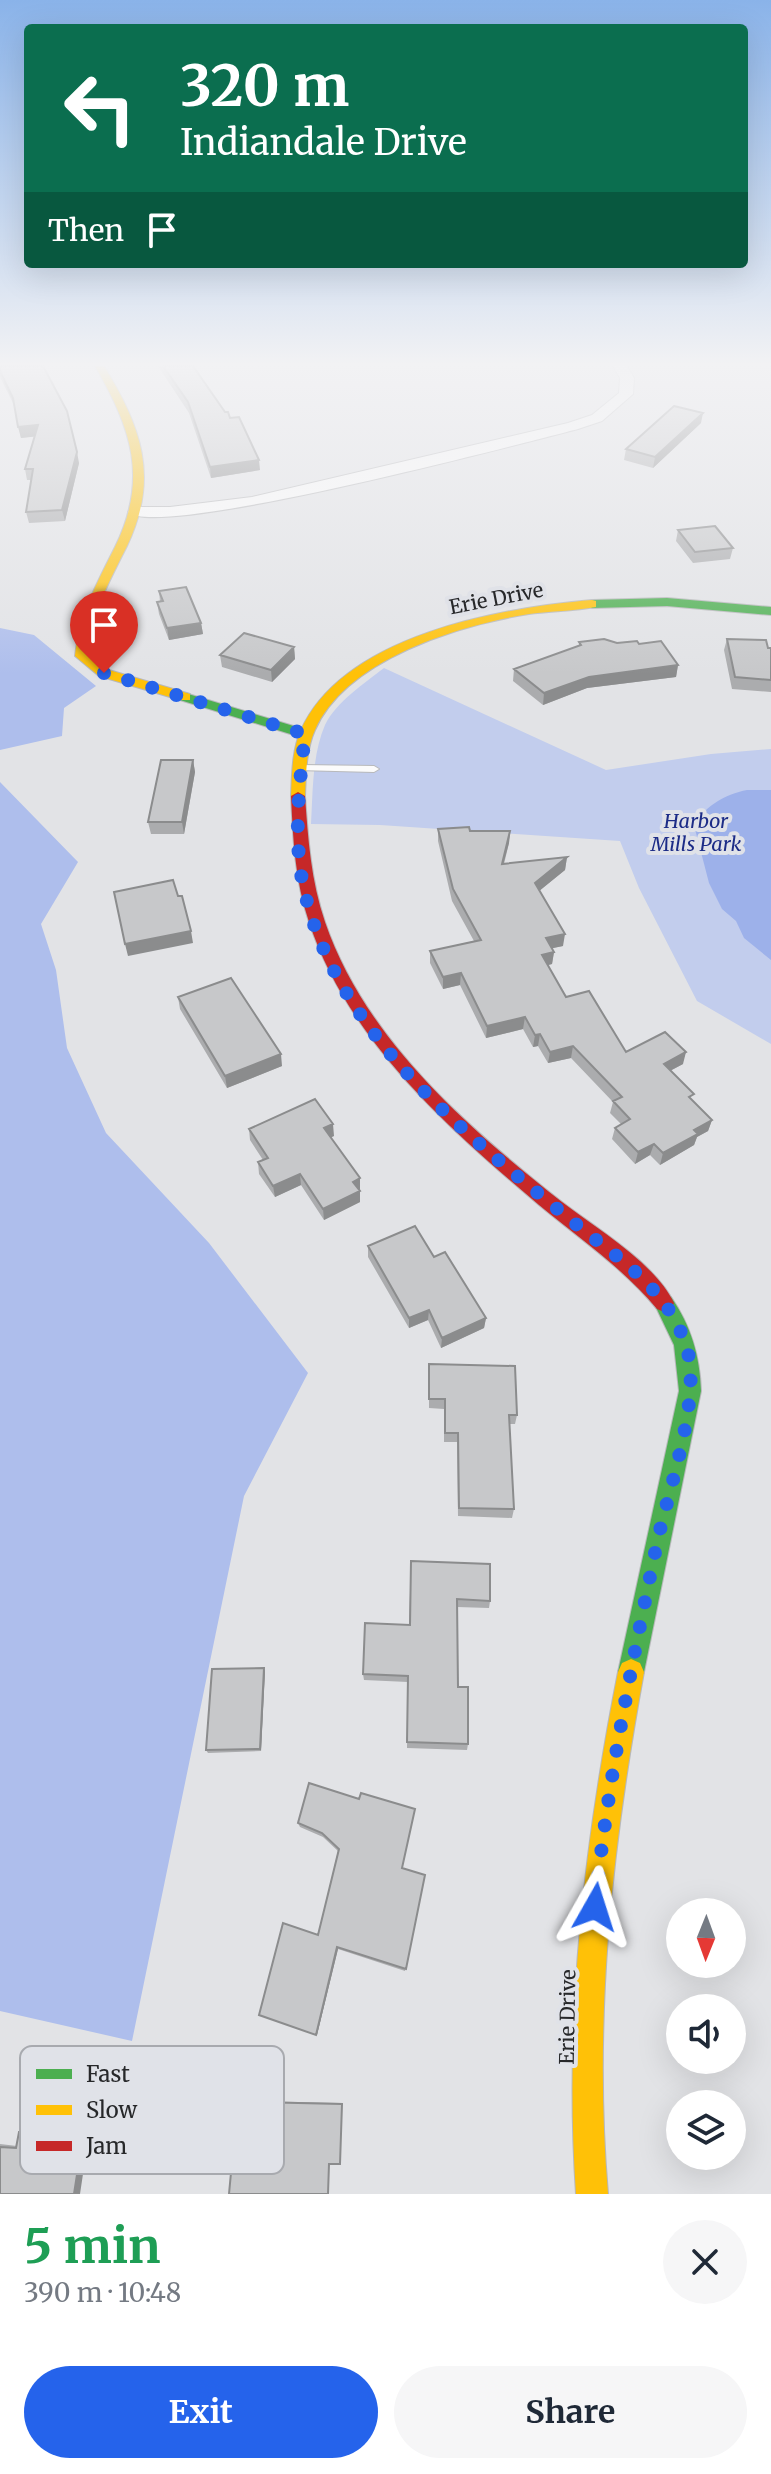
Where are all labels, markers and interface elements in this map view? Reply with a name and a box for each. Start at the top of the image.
text: 320 m [180,51,349,121]
icon: left [48,56,152,160]
text: Indiandale Drive [180,120,467,165]
icon: arrive [140,208,184,252]
text: Then [48,211,124,249]
street label: Erie Drive [447,577,545,619]
pin [70,591,138,673]
icon: arrive [82,603,126,647]
park label: Harbor Mills Park [650,808,741,856]
position arrow [553,1865,637,1949]
north arrow [666,1898,746,1978]
map controls [666,1898,746,2170]
street label: Erie Drive [554,1969,580,2065]
button: sound [666,1994,746,2074]
legend [20,2046,284,2174]
text: Fast [86,2060,130,2088]
button: layers [666,2090,746,2170]
text: Slow [86,2096,137,2124]
text: Jam [85,2132,127,2160]
text: 5 min [24,2216,161,2276]
button: close [663,2220,747,2304]
text: 390 m · 10:48 [24,2276,181,2309]
button: Exit [24,2366,378,2458]
button: Share [394,2366,747,2458]

